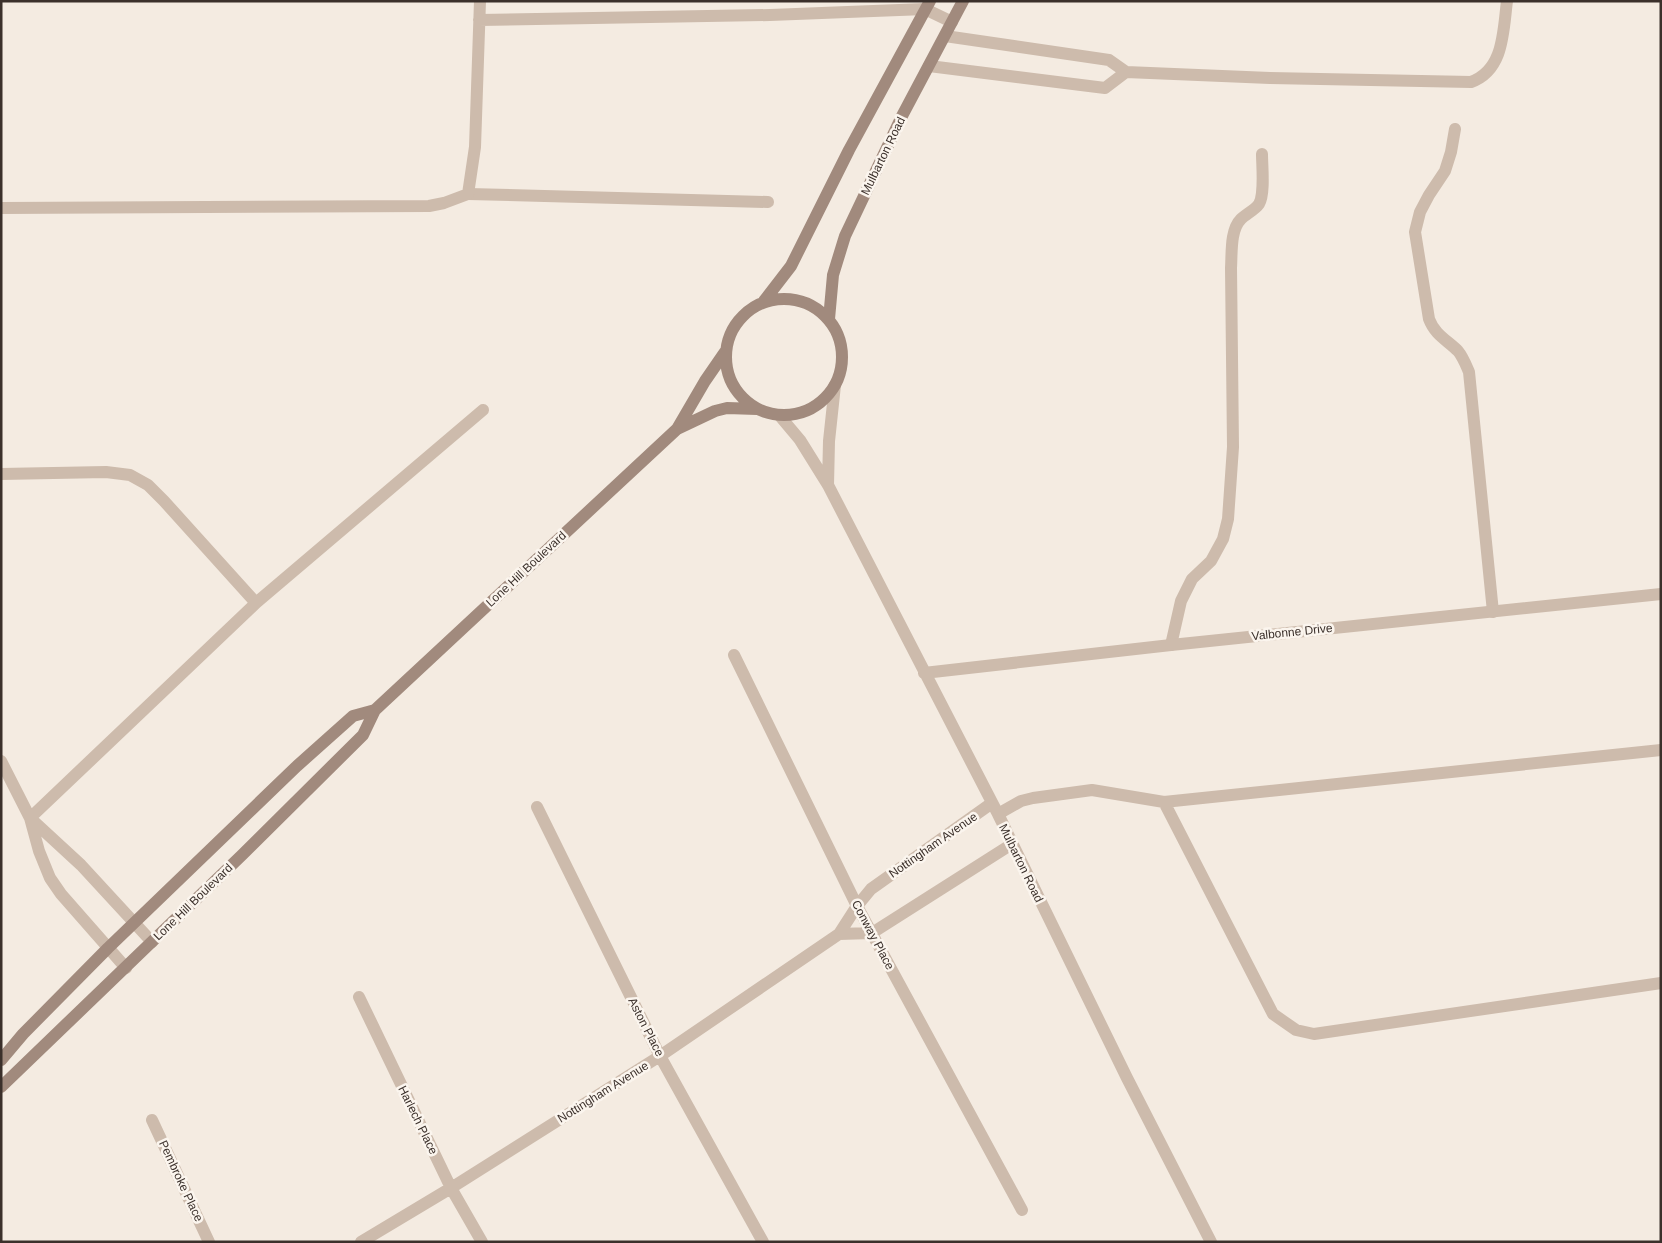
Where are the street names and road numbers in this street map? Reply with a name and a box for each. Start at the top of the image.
street label: Mulbarton Road [858,115,908,197]
street label: Lone Hill Boulevard [483,528,569,610]
street label: Valbonne Drive [1251,621,1333,643]
street label: Nottingham Avenue [886,809,980,881]
street label: Mulbarton Road [996,822,1046,904]
street label: Lone Hill Boulevard [151,861,235,943]
street label: Conway Place [849,898,897,972]
street label: Aston Place [625,995,667,1059]
street label: Nottingham Avenue [555,1058,651,1126]
street label: Harlech Place [395,1083,441,1157]
street label: Pembroke Place [156,1138,206,1224]

